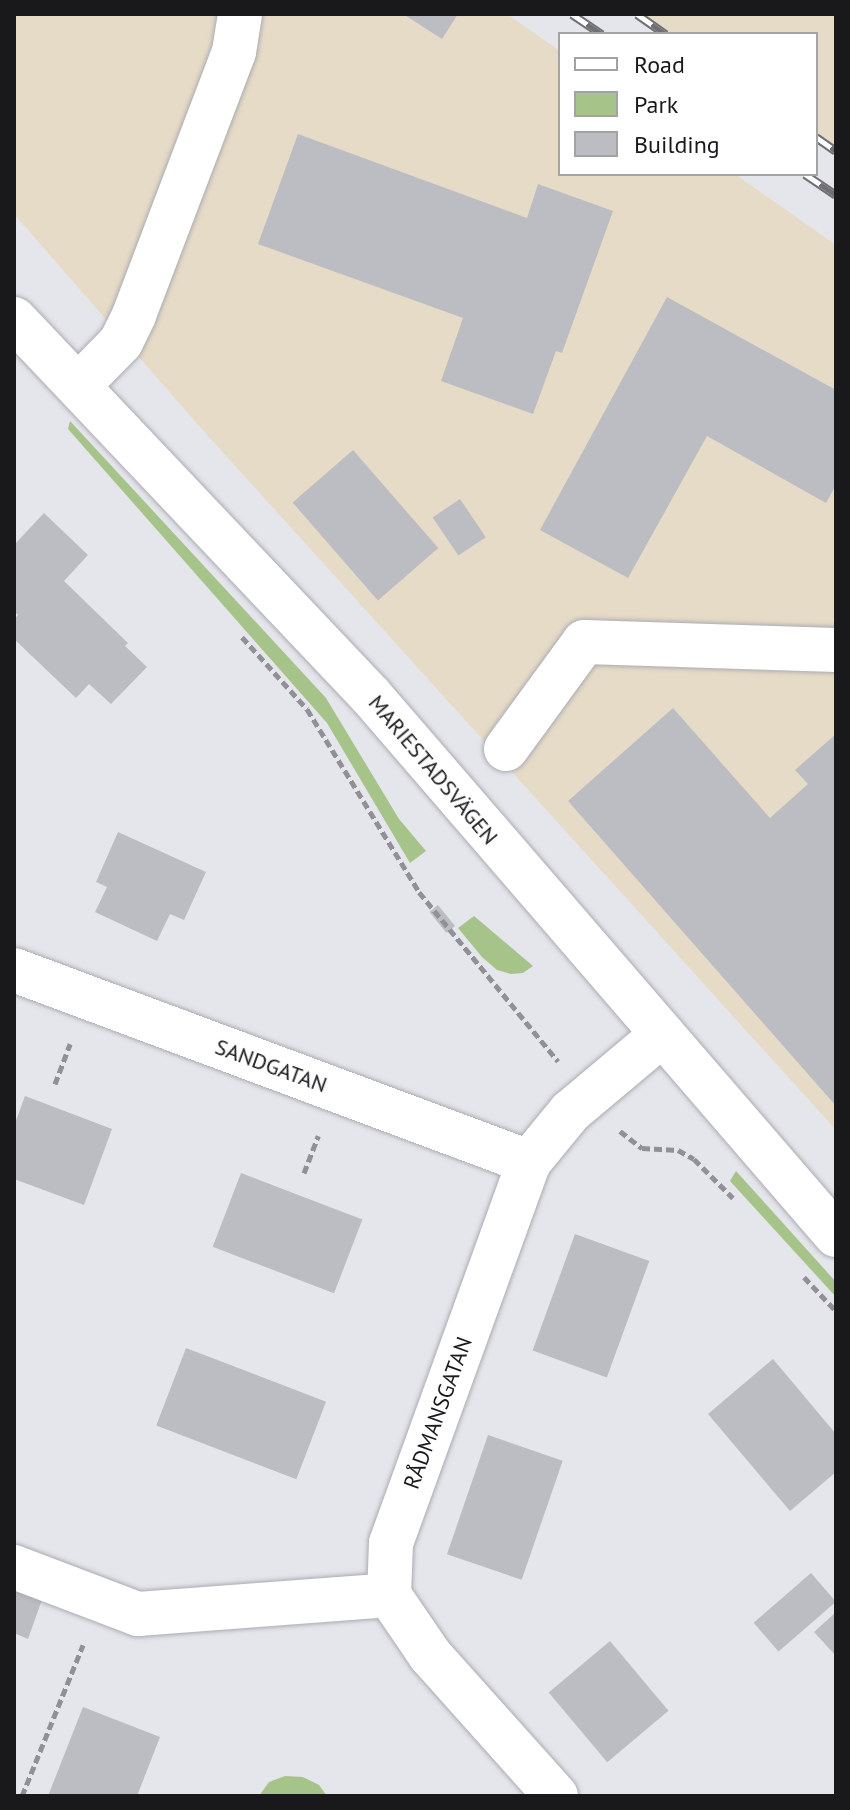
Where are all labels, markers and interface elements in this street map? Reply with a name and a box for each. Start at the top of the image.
legend [558,32,818,176]
text: Road [634,49,685,80]
text: Park [634,89,678,120]
text: Building [634,129,720,160]
street label: MARIESTADSVÄGEN [363,690,503,850]
street label: SANDGATAN [212,1034,330,1098]
street label: RÅDMANSGATAN [398,1333,478,1493]

